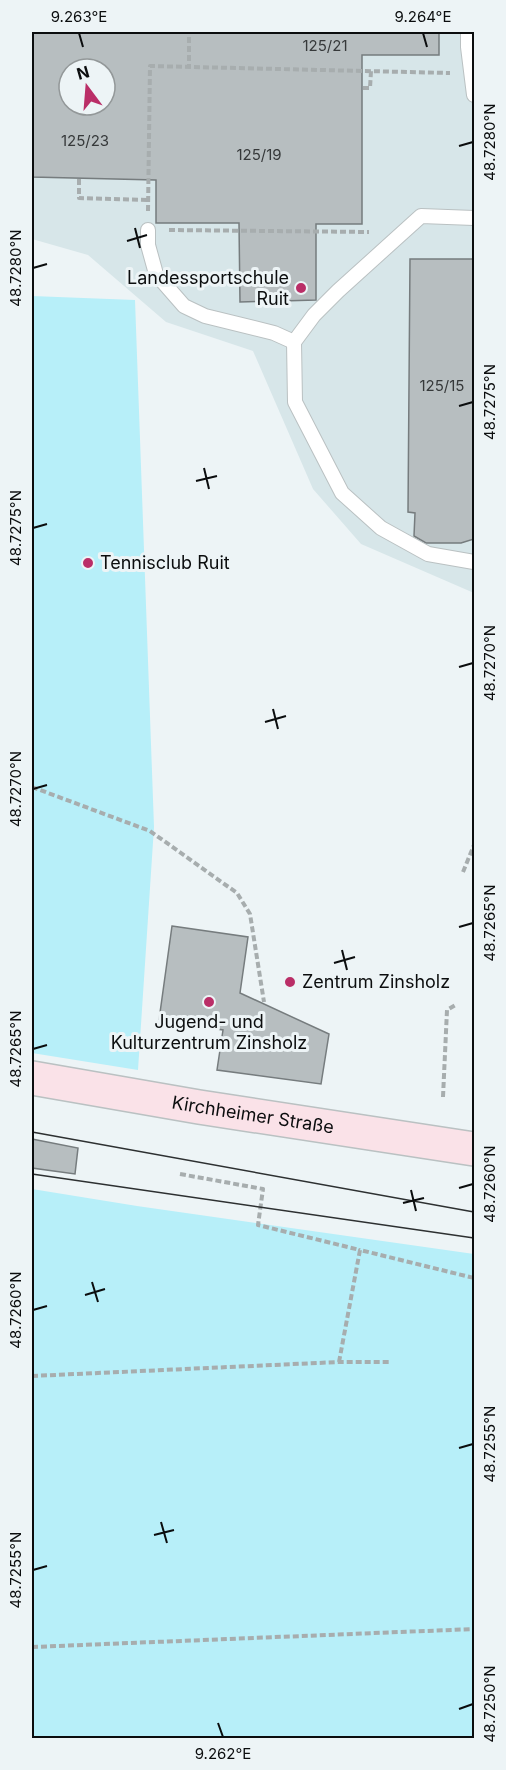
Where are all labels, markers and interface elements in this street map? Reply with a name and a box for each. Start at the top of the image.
text: 9.263°E [51,7,107,26]
text: 9.264°E [395,7,451,26]
house number: 125/21 [302,36,348,55]
north arrow [57,57,117,117]
text: N [74,61,91,84]
text: 48.7280°N [480,103,499,181]
house number: 125/23 [61,131,109,150]
house number: 125/19 [236,145,282,164]
text: 48.7280°N [6,229,25,307]
place label: Landessportschule Ruit [127,267,289,309]
marker: Landessportschule Ruit [294,281,308,295]
text: 48.7275°N [480,364,499,440]
house number: 125/15 [420,376,465,395]
text: 48.7275°N [6,490,25,566]
place label: Tennisclub Ruit [100,552,230,573]
marker: Tennisclub Ruit [81,556,95,570]
text: 48.7270°N [480,625,499,701]
text: 48.7270°N [6,751,25,827]
text: 48.7265°N [480,885,499,961]
place label: Zentrum Zinsholz [302,971,450,992]
marker: Zentrum Zinsholz [283,975,297,989]
marker: Jugend- und Kulturzentrum Zinsholz [202,995,216,1009]
text: 48.7265°N [6,1011,25,1087]
place label: Jugend- und Kulturzentrum Zinsholz [111,1011,307,1053]
street label: Kirchheimer Straße [170,1091,335,1137]
text: 48.7260°N [480,1145,499,1223]
text: 48.7260°N [6,1271,25,1349]
text: 48.7255°N [480,1406,499,1482]
text: 48.7255°N [6,1532,25,1608]
text: 48.7250°N [480,1665,499,1743]
text: 9.262°E [195,1744,251,1763]

